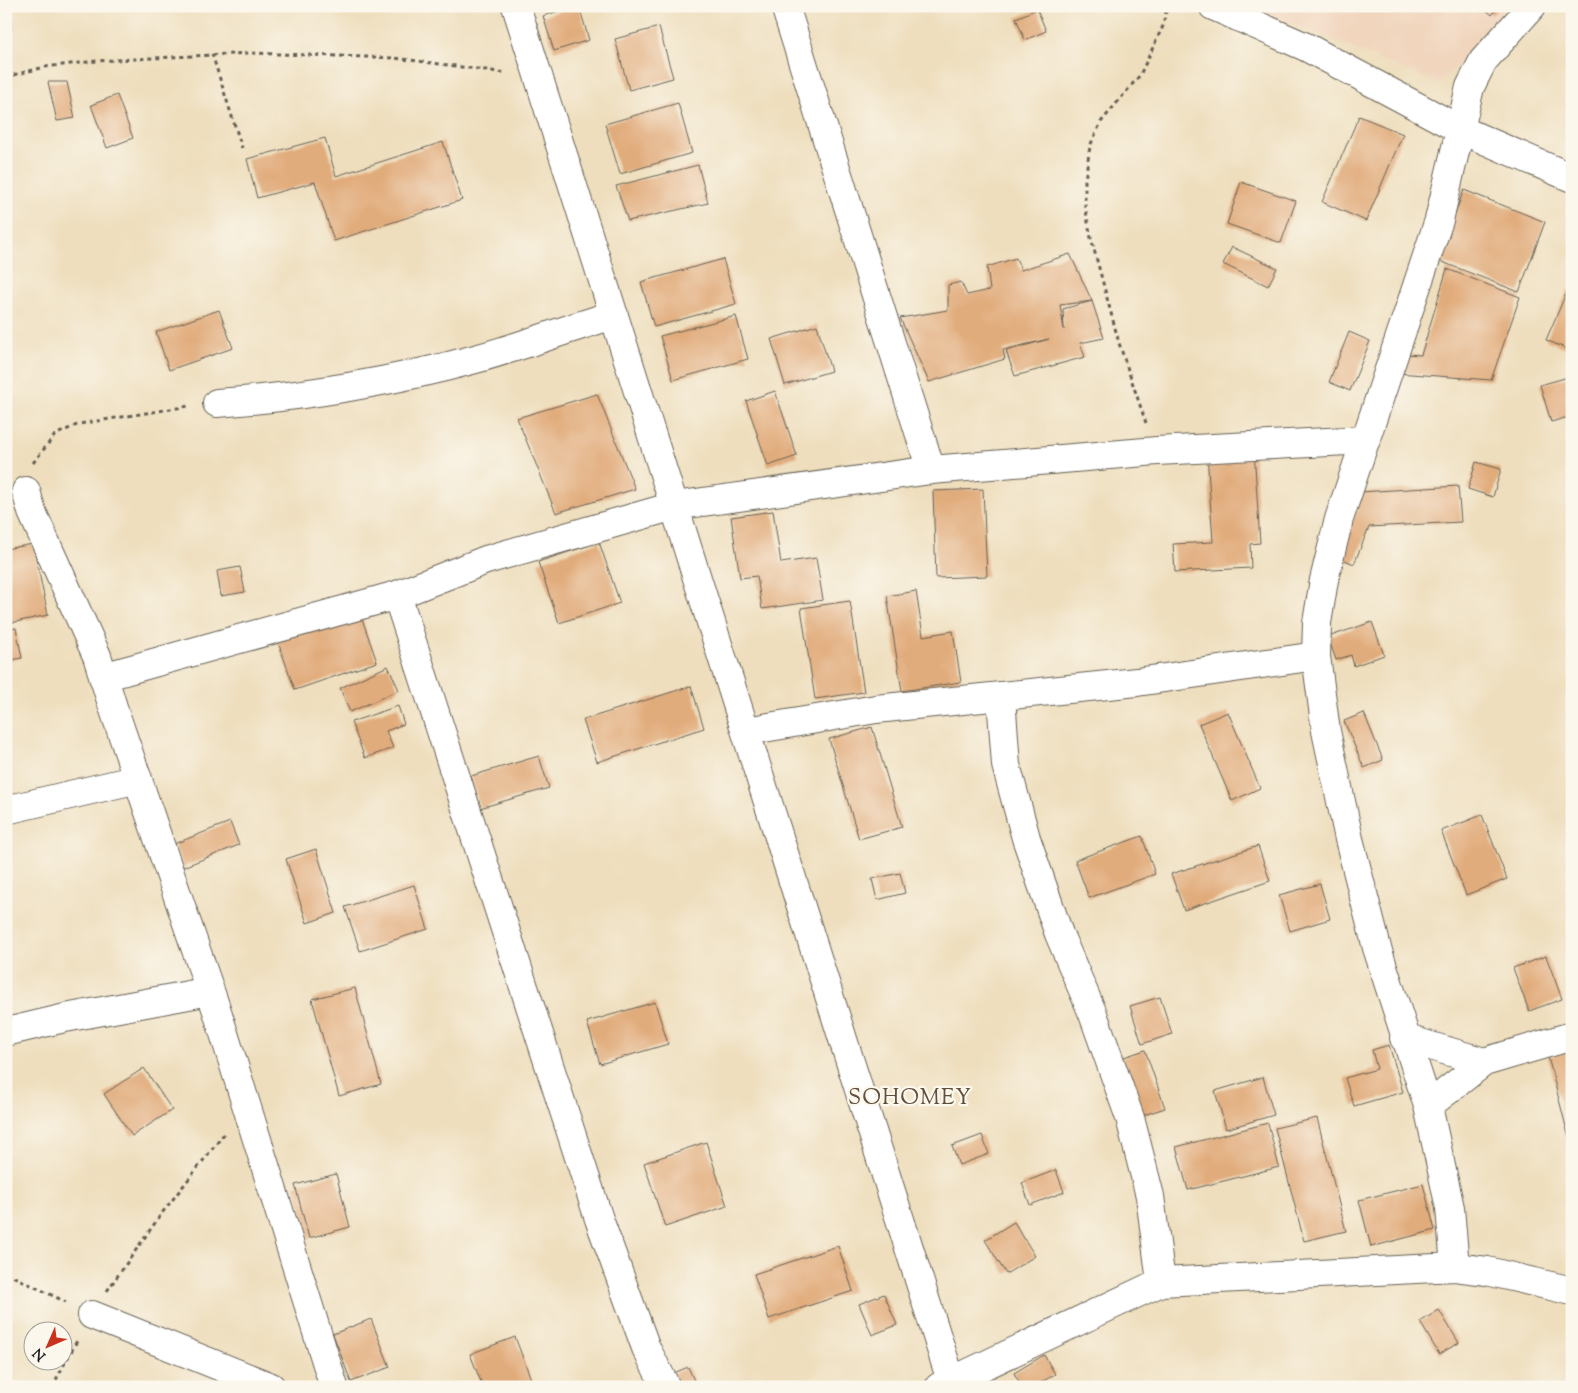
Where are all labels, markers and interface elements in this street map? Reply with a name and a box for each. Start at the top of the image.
district label: SOHOMEY [848,1083,972,1115]
north arrow [22,1320,72,1370]
text: N [29,1343,51,1365]

